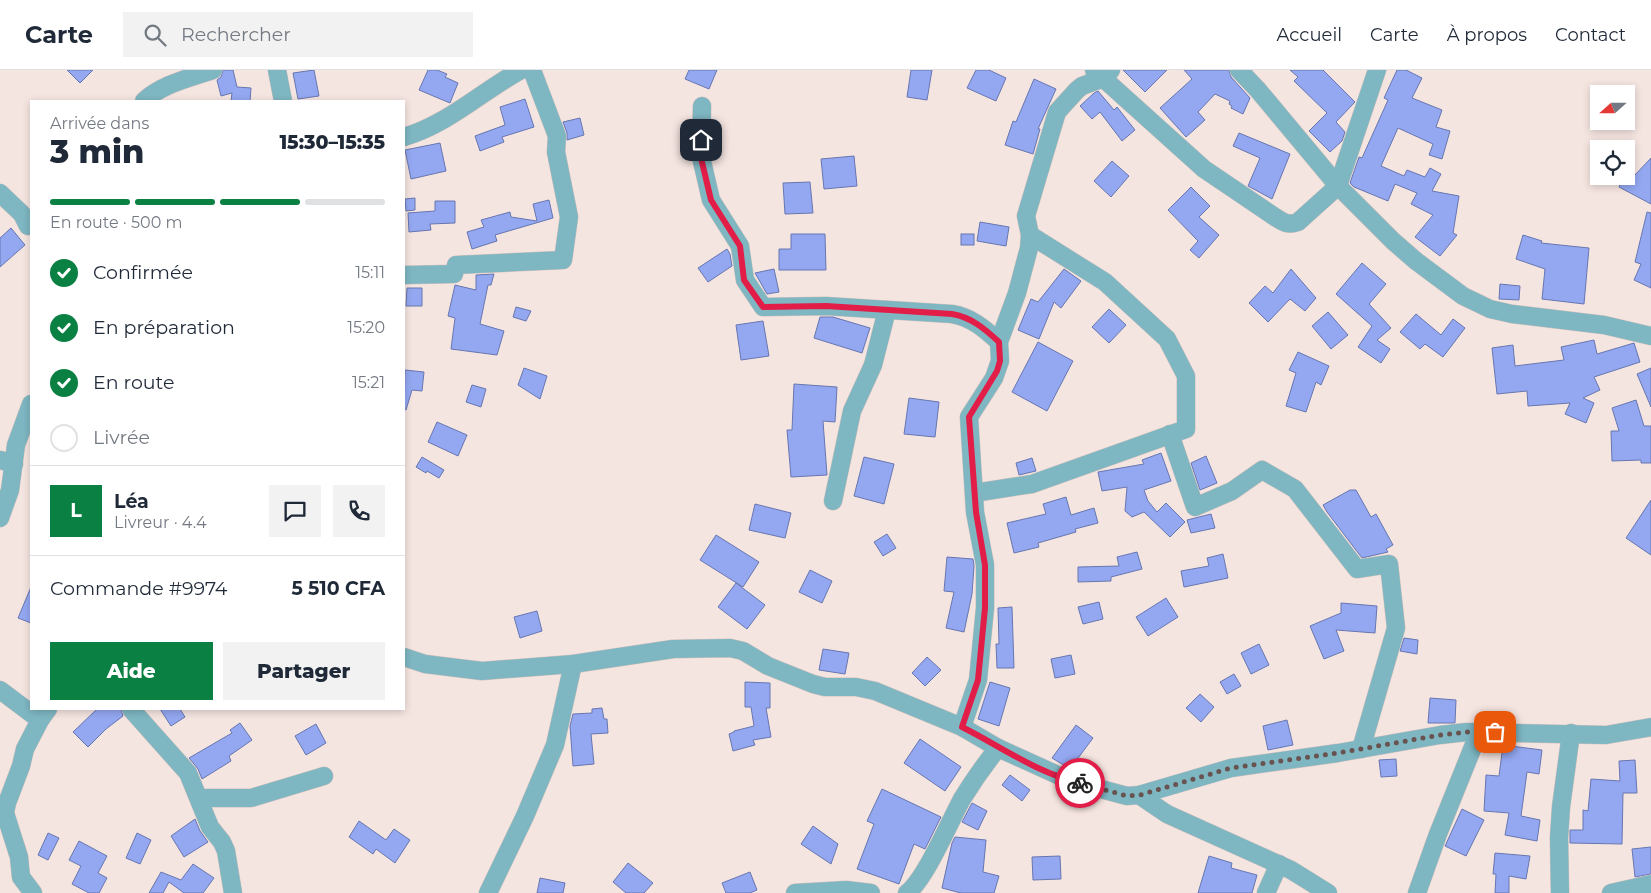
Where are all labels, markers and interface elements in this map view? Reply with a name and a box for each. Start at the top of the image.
search box [123,12,473,57]
text: Carte [25,20,93,49]
icon: search [141,21,169,49]
text: Rechercher [181,23,291,46]
text: Accueil [1277,24,1342,46]
text: Carte [1370,24,1419,46]
text: À propos [1447,24,1527,46]
text: Contact [1555,24,1626,46]
north arrow [1590,85,1635,130]
map controls [1590,85,1635,185]
text: Arrivée dans [50,114,149,133]
pin [680,119,722,161]
icon: home [687,126,715,154]
text: 15:30–15:35 [279,131,385,154]
text: 3 min [50,132,144,171]
button: locate [1590,140,1635,185]
text: En route · 500 m [50,213,182,232]
icon: check [50,259,78,287]
text: Confirmée [93,261,193,284]
text: 15:11 [355,263,385,282]
icon: check [50,314,78,342]
text: En préparation [93,316,235,339]
text: 15:20 [347,318,385,337]
icon: check [50,369,78,397]
text: En route [93,371,174,394]
text: 15:21 [352,373,385,392]
text: Livrée [93,426,150,449]
button: chat [269,485,321,537]
button: phone [333,485,385,537]
text: Léa [114,490,149,513]
text: L [70,499,82,522]
text: Livreur · 4.4 [114,513,207,532]
text: Commande #9974 [50,577,227,600]
text: 5 510 CFA [291,577,385,600]
button: Aide [50,642,213,700]
button: Partager [223,642,385,700]
pin [1474,711,1516,753]
icon: bag [1481,718,1509,746]
courier [1055,758,1105,808]
icon: bike [1066,769,1094,797]

